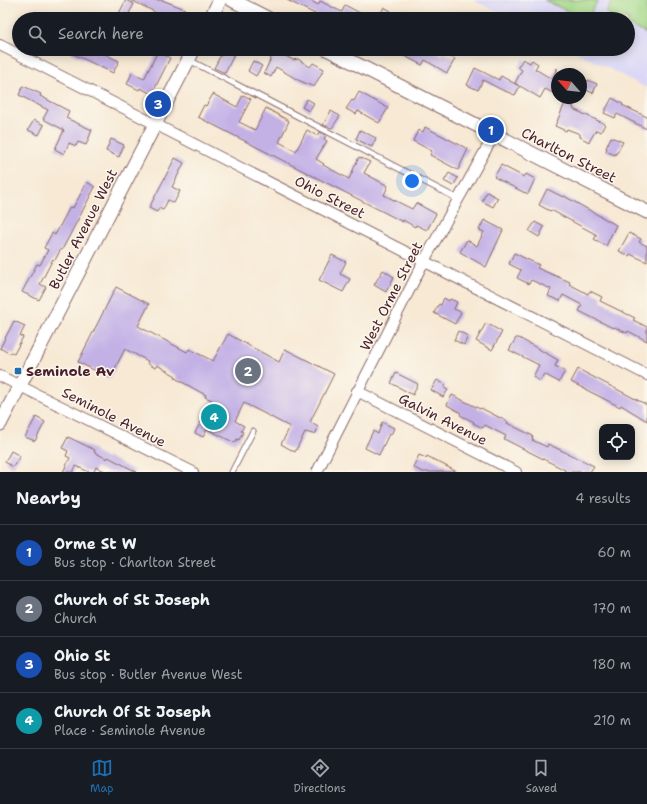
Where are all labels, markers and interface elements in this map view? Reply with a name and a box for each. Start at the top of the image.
search box [12,12,635,56]
icon: search [26,23,48,45]
text: Search here [58,24,144,44]
north arrow [551,68,587,104]
pin: 3 [145,89,171,119]
pin: 1 [478,115,504,145]
street label: Charlton Street [518,123,620,187]
street label: Butler Avenue West [45,166,121,292]
your location [402,171,422,191]
street label: Ohio Street [292,172,368,222]
street label: West Orme Street [356,238,426,354]
pin: 2 [235,356,261,386]
place label: Seminole Av [26,362,115,380]
marker: Seminole Av [13,366,23,376]
street label: Seminole Avenue [59,383,169,451]
street label: Galvin Avenue [396,389,490,449]
pin: 4 [201,402,227,432]
map controls [599,424,635,460]
button: locate [599,424,635,460]
text: Nearby [16,487,81,509]
text: 4 results [575,490,631,507]
text: Orme St W [54,534,137,554]
text: 1 [26,544,32,561]
text: 60 m [598,544,631,561]
text: Bus stop · Charlton Street [54,554,216,571]
text: Church of St Joseph [54,590,210,610]
text: 2 [24,600,34,617]
text: 170 m [593,600,631,617]
text: Church [54,610,97,627]
text: Ohio St [54,646,110,666]
text: 3 [24,656,34,673]
text: 180 m [592,656,631,673]
text: Bus stop · Butler Avenue West [54,666,242,683]
text: Church Of St Joseph [54,702,211,722]
text: 4 [24,712,34,729]
text: 210 m [593,712,631,729]
text: Place · Seminole Avenue [54,722,206,739]
tab: Map [90,757,114,796]
tab: Directions [293,757,346,796]
tab: Saved [526,757,557,796]

